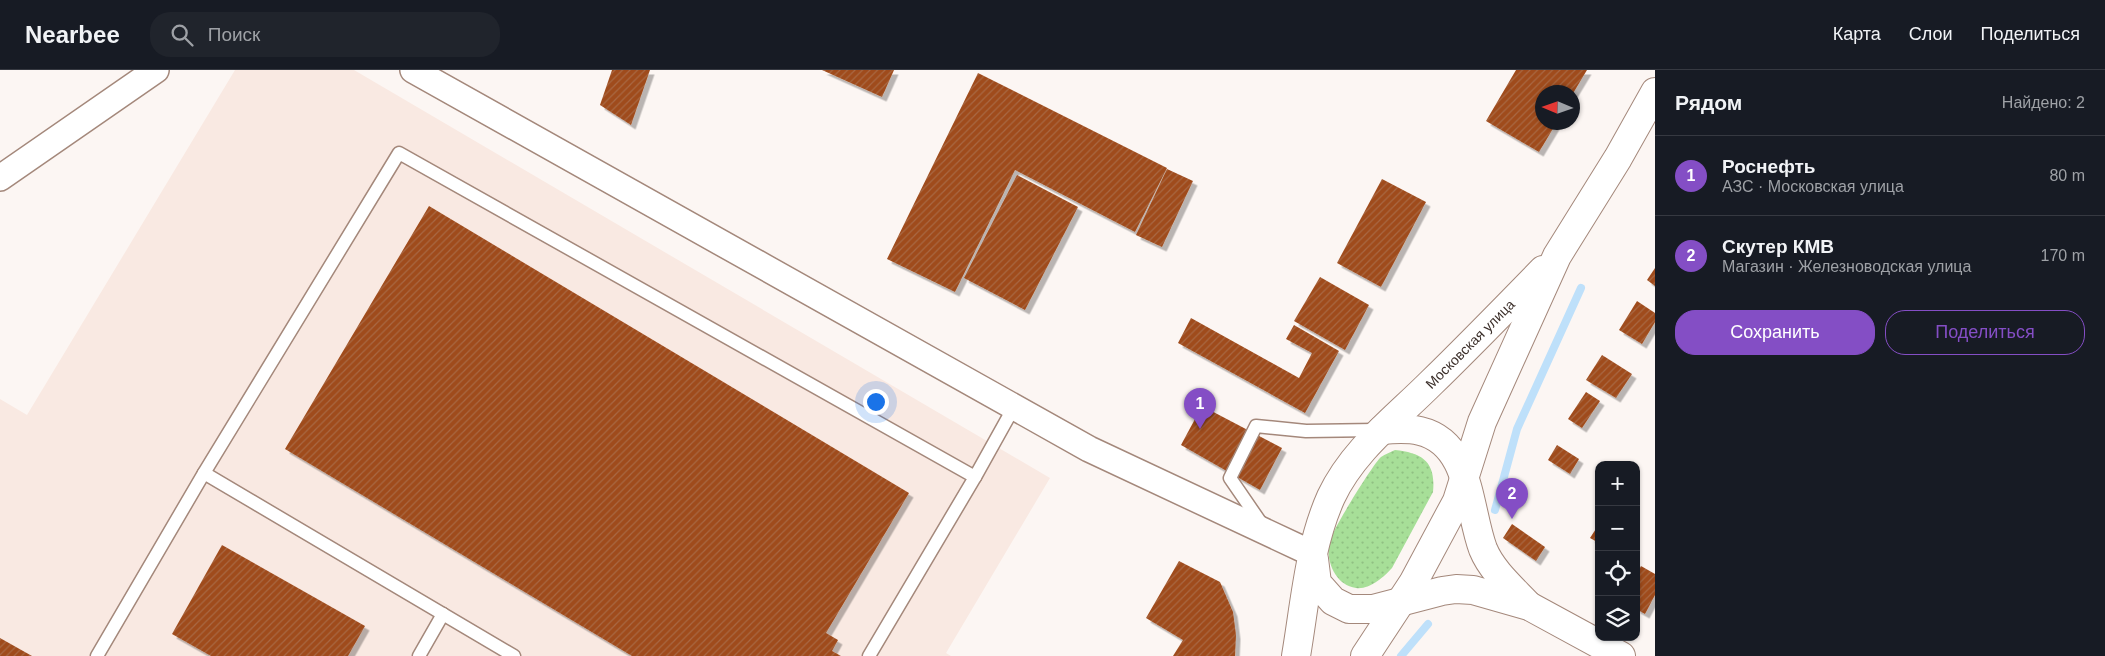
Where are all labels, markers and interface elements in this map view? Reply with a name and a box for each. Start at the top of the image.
search box [150,12,500,57]
text: Nearbee [25,21,120,48]
icon: search [168,21,196,49]
text: Поиск [208,24,260,45]
text: Карта [1833,24,1881,44]
text: Слои [1909,24,1953,44]
text: Поделиться [1981,24,2080,44]
north arrow [1535,85,1580,130]
text: Рядом [1675,91,1742,114]
text: Найдено: 2 [2002,94,2085,111]
text: Роснефть [1722,156,1816,177]
text: 1 [1687,167,1695,184]
text: 80 m [2049,167,2085,184]
text: АЗС · Московская улица [1722,178,1904,195]
text: Скутер КМВ [1722,236,1834,257]
text: 2 [1687,247,1695,264]
text: 170 m [2041,247,2085,264]
text: Магазин · Железноводская улица [1722,258,1971,275]
street label: Московская улица [1422,296,1518,392]
button: Сохранить [1675,310,1875,355]
button: Поделиться [1885,310,2085,355]
pin: 1 [1184,388,1216,429]
your location [863,389,889,415]
map controls [1595,461,1640,641]
button: + [1595,461,1640,506]
pin: 2 [1496,478,1528,519]
button: − [1595,506,1640,551]
button: locate [1595,551,1640,596]
button: layers [1595,596,1640,641]

